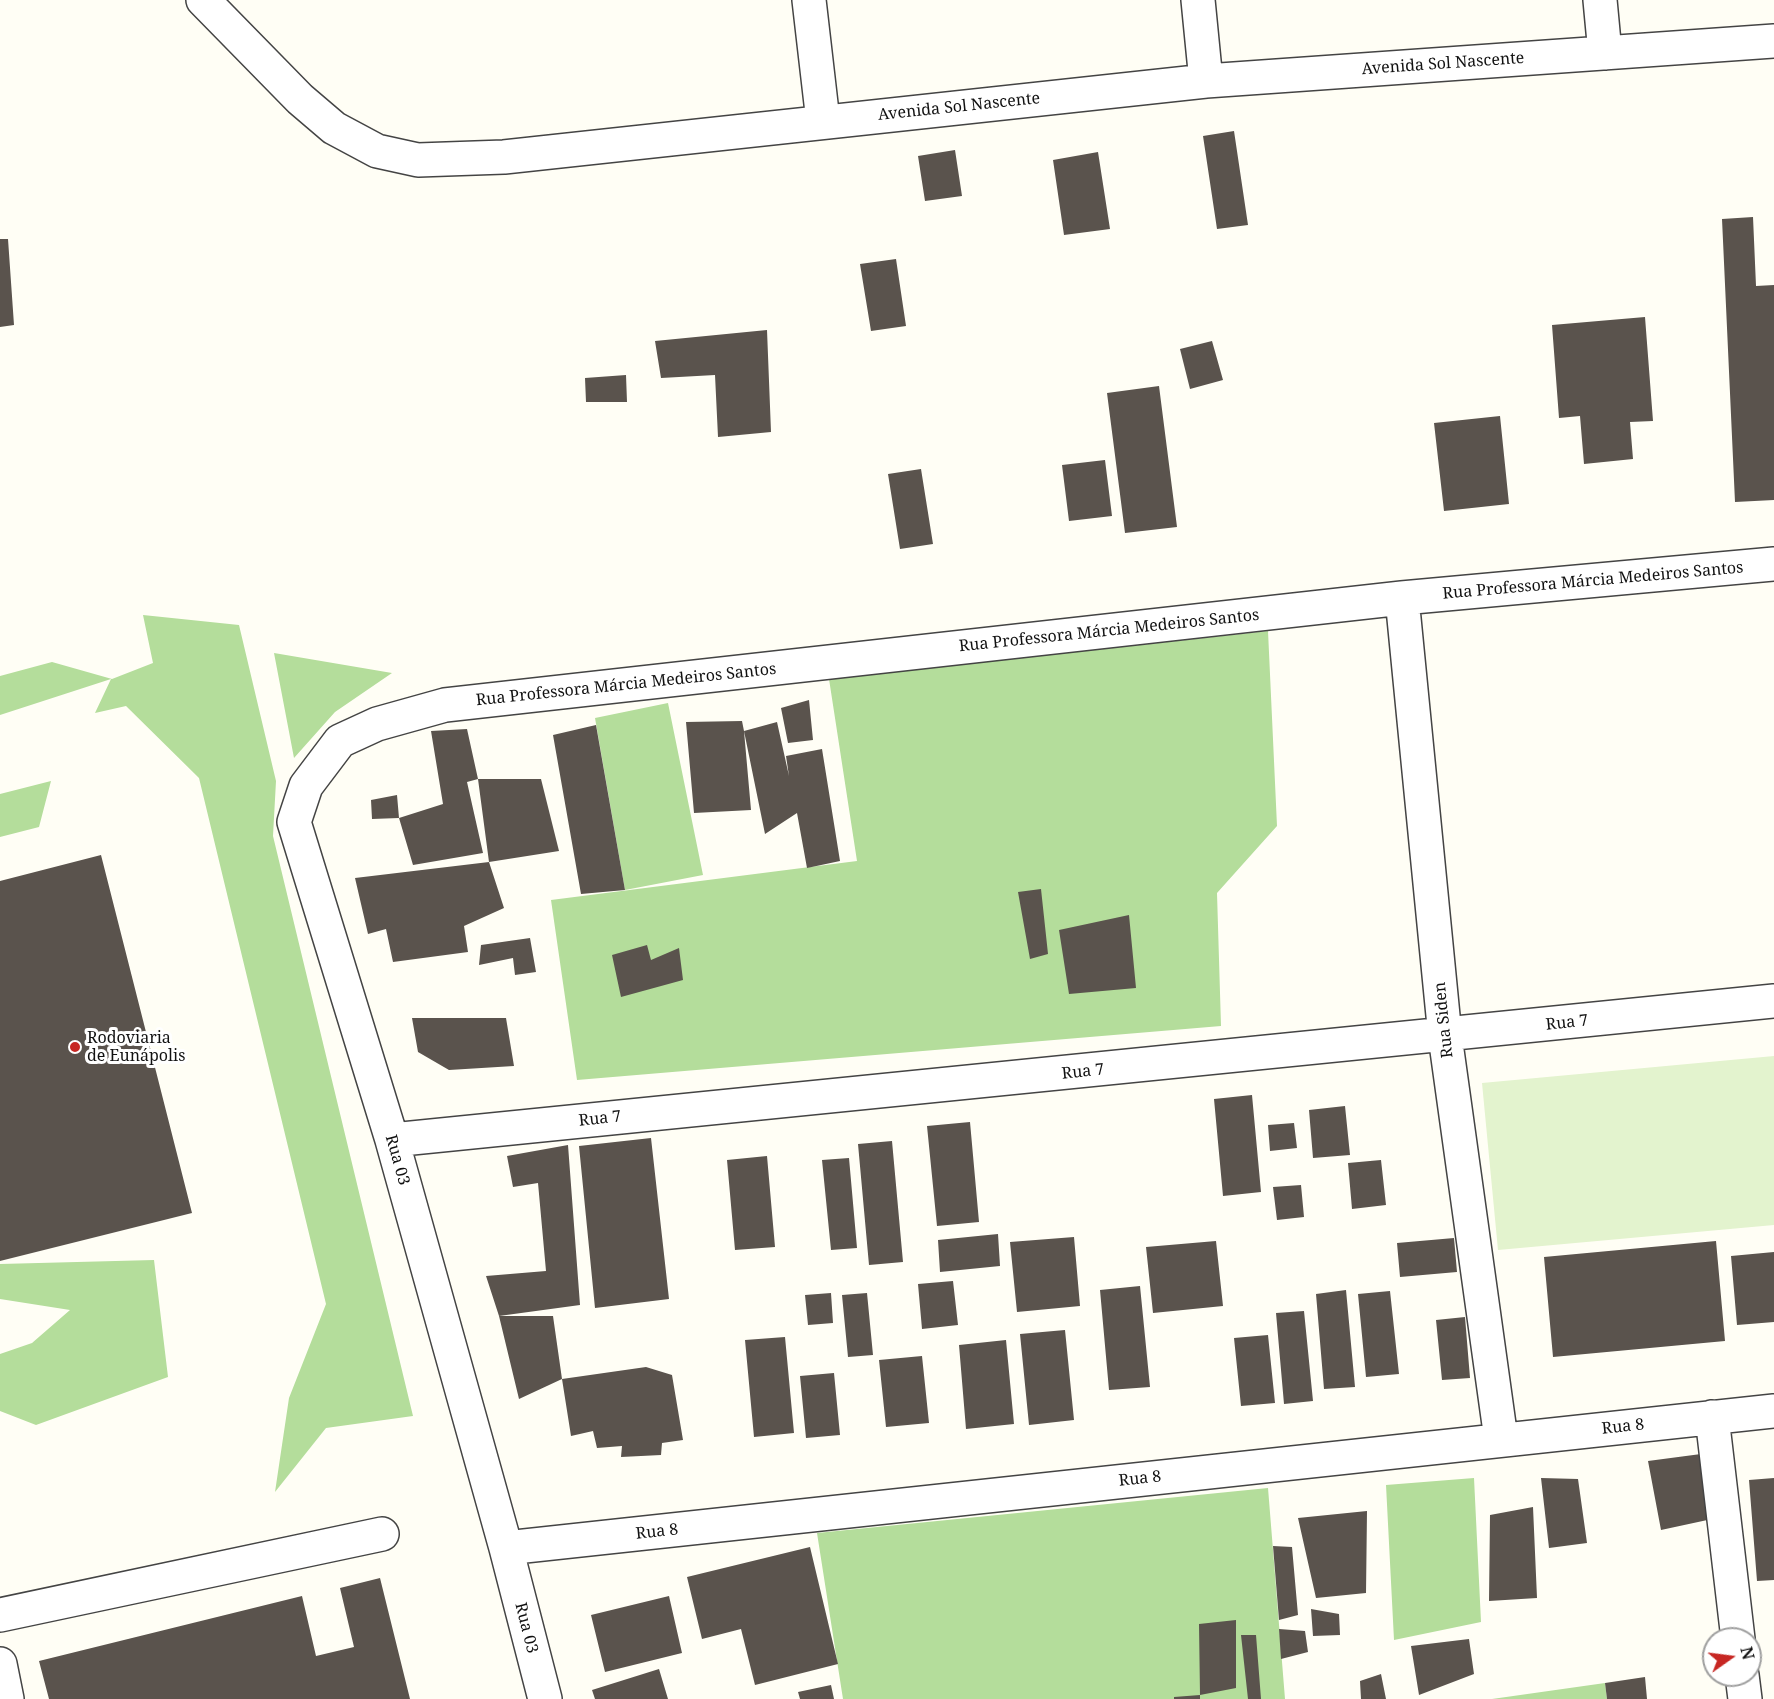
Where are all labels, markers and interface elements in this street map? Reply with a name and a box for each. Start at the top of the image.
street label: Avenida Sol Nascente [1361,49,1525,79]
street label: Avenida Sol Nascente [877,89,1041,125]
street label: Rua Professora Márcia Medeiros Santos [1442,558,1744,604]
street label: Rua Professora Márcia Medeiros Santos [958,606,1260,656]
street label: Rua Professora Márcia Medeiros Santos [475,660,777,710]
street label: Rua Siden [1430,981,1458,1059]
street label: Rua 7 [1545,1011,1589,1035]
place label: Rodoviaria de Eunápolis [87,1028,185,1066]
marker: Rodoviaria de Eunápolis [68,1040,82,1054]
street label: Rua 7 [1061,1060,1105,1084]
street label: Rua 7 [578,1107,622,1131]
street label: Rua 03 [381,1132,413,1188]
street label: Rua 8 [1601,1415,1645,1439]
street label: Rua 8 [1118,1467,1162,1491]
street label: Rua 8 [635,1520,679,1544]
street label: Rua 03 [510,1601,542,1655]
north arrow [1702,1627,1762,1687]
text: N [1735,1644,1760,1662]

